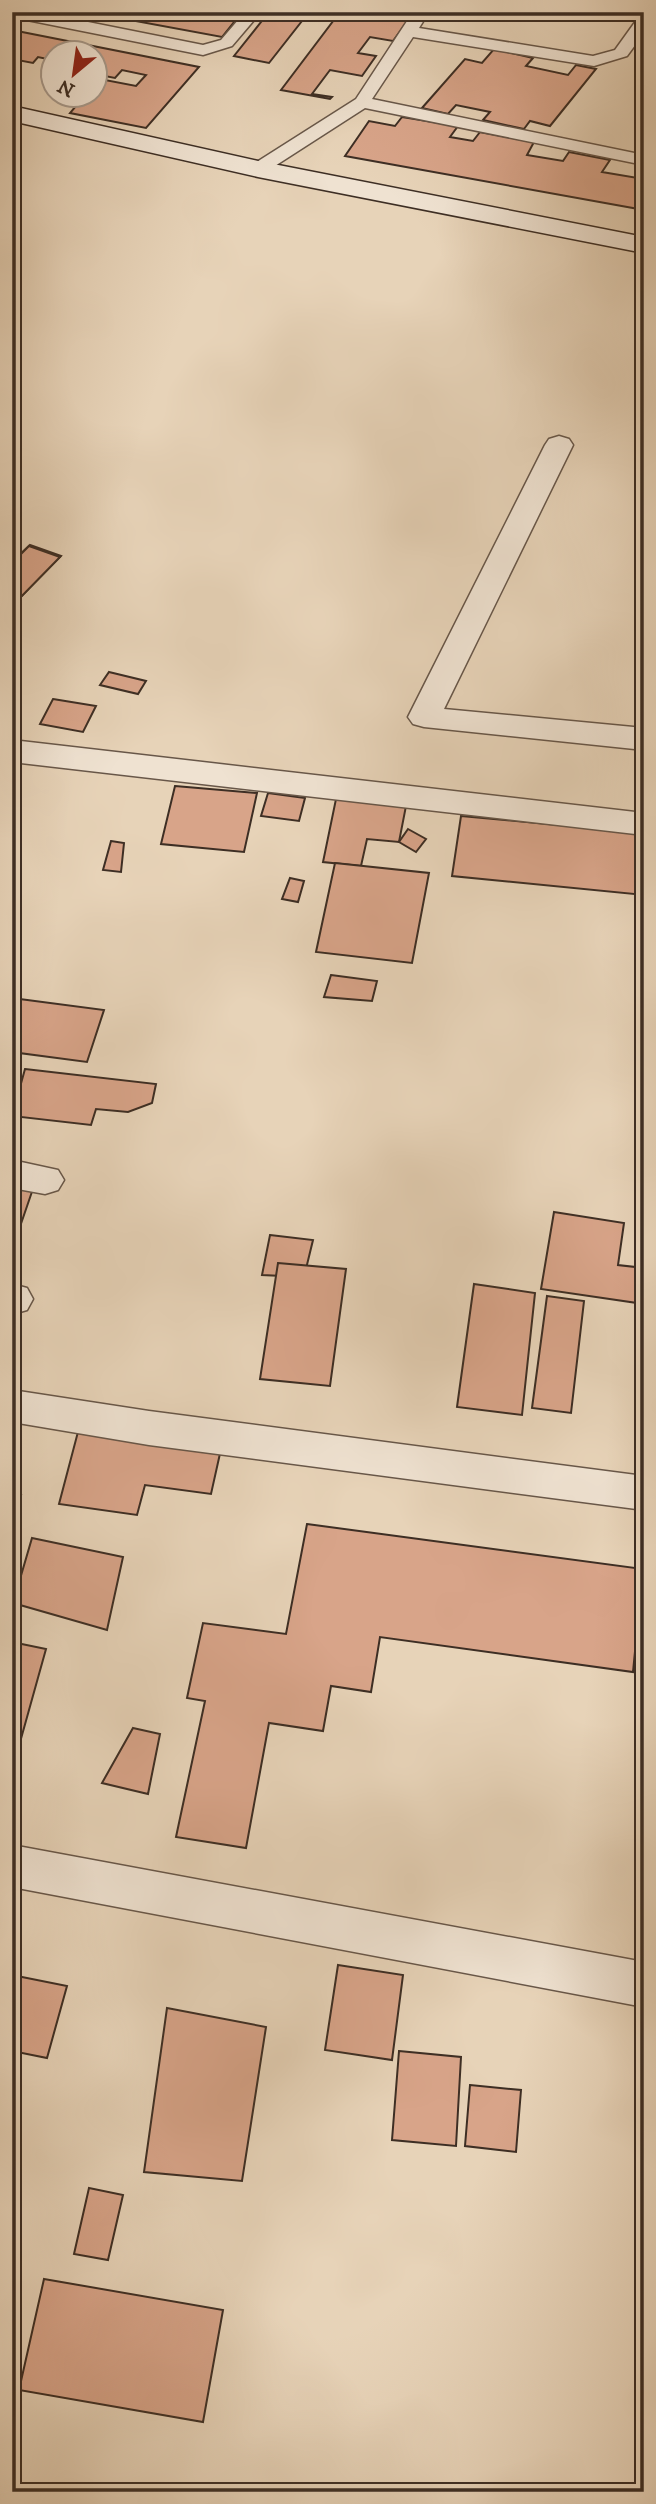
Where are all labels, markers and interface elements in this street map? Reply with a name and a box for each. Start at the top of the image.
north arrow [38,38,108,108]
text: N [54,74,79,101]

